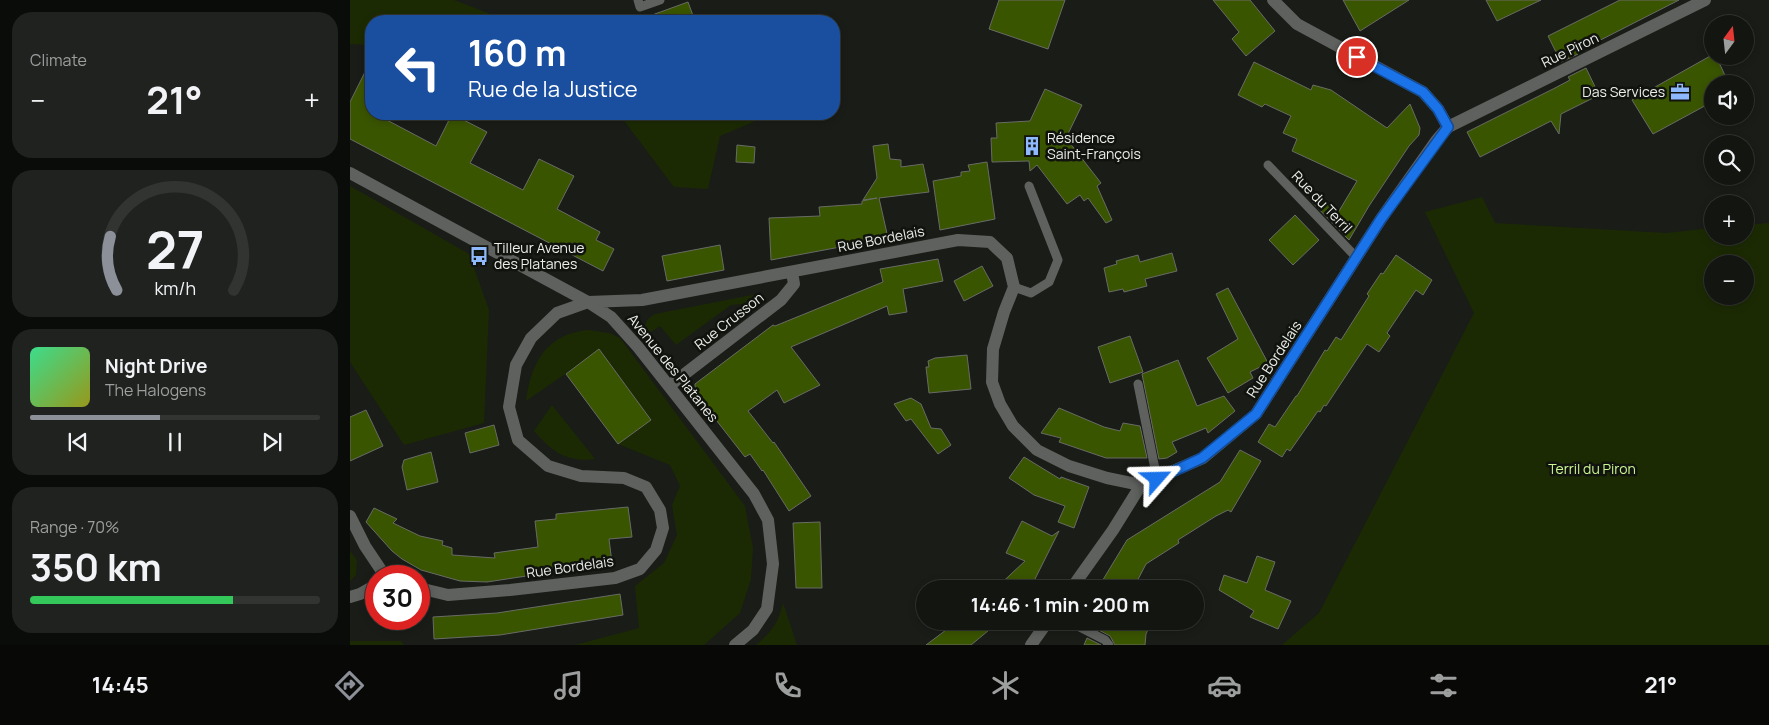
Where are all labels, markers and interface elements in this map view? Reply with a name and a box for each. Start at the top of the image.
north arrow [1704,15,1754,65]
map controls [1704,15,1754,305]
street label: Rue Piron [1538,28,1602,72]
text: 160 m [468,29,567,77]
icon: left [385,35,450,100]
pin [1336,36,1378,78]
icon: arrive [1343,43,1371,71]
text: Climate [30,49,87,71]
text: 21° [146,73,203,125]
text: Rue de la Justice [468,74,638,104]
button: sound [1704,75,1754,125]
text: − [30,81,45,119]
text: + [304,81,320,119]
office icon: Das Services [1669,81,1691,103]
place label: Das Services [1582,82,1665,101]
place label: Résidence Saint-François [1047,128,1141,163]
building icon: Résidence Saint-François [1021,135,1043,157]
button: search [1704,135,1754,185]
street label: Rue du Terril [1288,166,1357,237]
button: + [1704,195,1754,245]
text: 27 [146,214,204,285]
street label: Rue Bordelais [836,221,926,256]
place label: Tilleur Avenue des Platanes [494,238,584,273]
bus stop icon: Tilleur Avenue des Platanes [468,245,490,267]
button: − [1704,255,1754,305]
text: km/h [154,276,196,300]
street label: Rue Crusson [690,288,767,354]
street label: Avenue des Platanes [624,310,723,426]
street label: Rue Bordelais [1242,317,1306,401]
text: Night Drive [105,353,207,379]
text: The Halogens [105,379,206,401]
icon: previous [64,428,92,456]
icon: pause [161,428,189,456]
icon: next [258,428,286,456]
position arrow [1130,452,1182,504]
park label: Terril du Piron [1548,459,1636,478]
text: Range · 70% [30,516,120,538]
text: 350 km [30,540,162,592]
street label: Rue Bordelais [525,551,615,582]
speed limit sign: 30 [365,565,430,630]
text: 14:46 · 1 min · 200 m [971,592,1149,618]
icon: directions [332,668,367,703]
icon: music [551,668,586,703]
icon: phone [770,668,805,703]
icon: climate [988,668,1023,703]
icon: car [1207,668,1242,703]
icon: filters [1426,668,1461,703]
text: 14:45 [92,670,149,700]
text: 21° [1645,670,1677,700]

